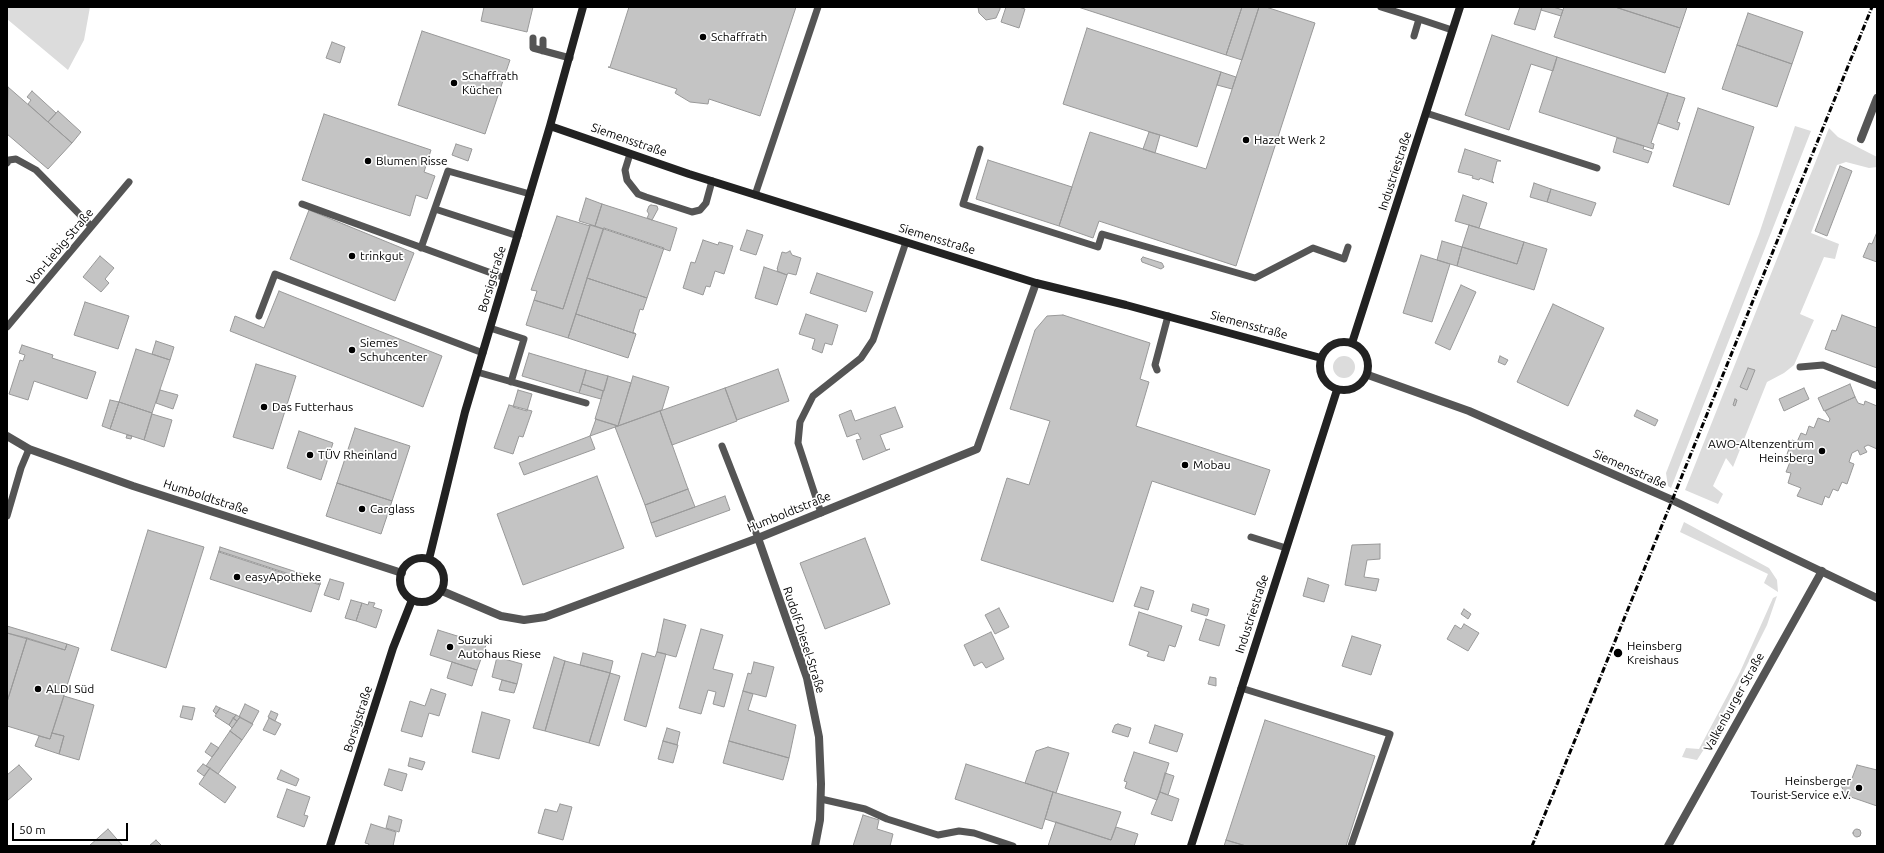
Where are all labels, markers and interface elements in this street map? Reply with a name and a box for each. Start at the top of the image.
place label: Schaffrath [711,30,767,44]
marker: Schaffrath [698,32,708,42]
place label: Schaffrath Küchen [462,69,518,97]
marker: Schaffrath Küchen [449,78,459,88]
street label: Siemensstraße [589,120,669,160]
street label: Industriestraße [1375,130,1415,212]
place label: Hazet Werk 2 [1254,133,1326,147]
marker: Hazet Werk 2 [1241,135,1251,145]
place label: Blumen Risse [376,154,448,168]
marker: Blumen Risse [363,156,373,166]
street label: Von-Liebig-Straße [24,206,96,288]
street label: Siemensstraße [897,221,977,257]
street label: Borsigstraße [475,244,509,314]
place label: trinkgut [360,249,403,263]
marker: trinkgut [347,251,357,261]
street label: Siemensstraße [1209,308,1289,342]
place label: Siemes Schuhcenter [360,336,427,364]
marker: Siemes Schuhcenter [347,345,357,355]
place label: Das Futterhaus [272,400,353,414]
marker: Das Futterhaus [259,402,269,412]
place label: AWO-Altenzentrum Heinsberg [1708,437,1814,465]
street label: Siemensstraße [1591,446,1669,492]
marker: AWO-Altenzentrum Heinsberg [1817,446,1827,456]
place label: TÜV Rheinland [318,448,397,462]
marker: TÜV Rheinland [305,450,315,460]
place label: Mobau [1193,458,1230,472]
marker: Mobau [1180,460,1190,470]
street label: Humboldtstraße [161,476,251,518]
street label: Humboldtstraße [745,489,833,535]
place label: Carglass [370,502,415,516]
marker: Carglass [357,504,367,514]
place label: easyApotheke [245,570,321,584]
marker: easyApotheke [232,572,242,582]
street label: Industriestraße [1232,573,1272,655]
street label: Rudolf-Diesel-Straße [780,585,828,695]
place label: Suzuki Autohaus Riese [458,633,541,661]
place label: Heinsberg Kreishaus [1627,639,1682,667]
marker: Suzuki Autohaus Riese [445,642,455,652]
marker: Heinsberg Kreishaus [1612,647,1624,659]
street label: Valkenburger Straße [1701,650,1767,754]
place label: ALDI Süd [46,682,94,696]
marker: ALDI Süd [33,684,43,694]
street label: Borsigstraße [341,684,375,754]
place label: Heinsberger Tourist-Service e.V. [1751,774,1851,802]
marker: Heinsberger Tourist-Service e.V. [1854,783,1864,793]
scale bar [14,815,130,841]
text: 50 m [19,823,46,836]

